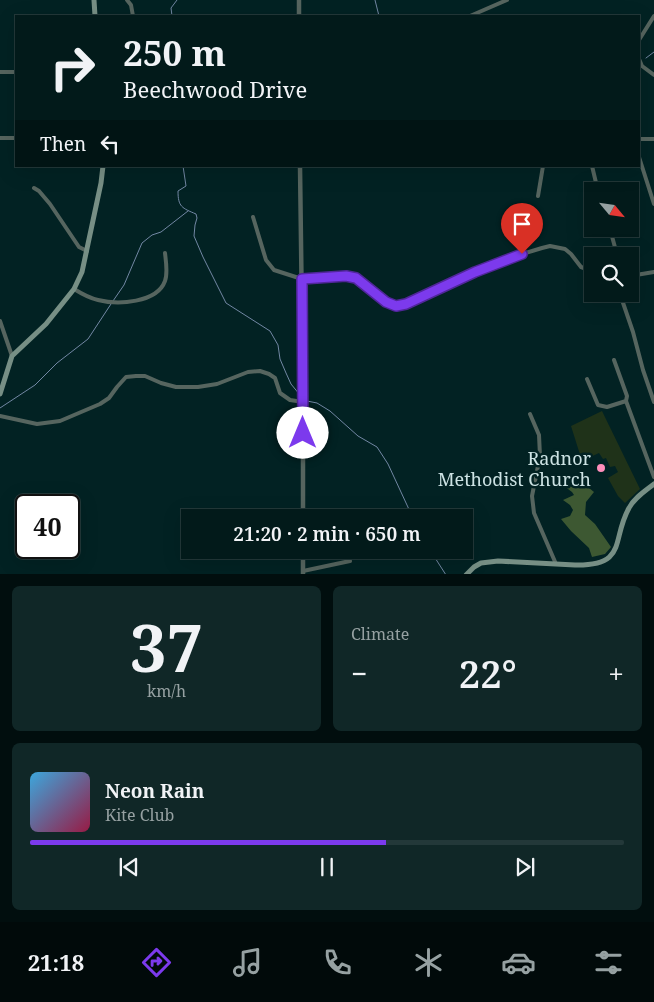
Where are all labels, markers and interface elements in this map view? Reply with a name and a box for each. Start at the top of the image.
text: 250 m [123,29,226,76]
icon: right [40,35,105,100]
text: Beechwood Drive [123,74,307,104]
icon: left [96,130,124,158]
text: Then [40,131,86,157]
north arrow [584,182,639,238]
map controls [584,182,639,302]
pin [501,203,543,254]
icon: arrive [508,210,536,238]
button: search [584,247,639,302]
position arrow [276,406,328,458]
place label: Radnor Methodist Church [438,446,592,491]
marker: Radnor Methodist Church [595,462,607,474]
speed limit sign: 40 [15,494,80,559]
text: 21:20 · 2 min · 650 m [233,521,421,547]
text: 37 [130,603,203,691]
text: Climate [351,623,409,645]
text: 22° [459,647,517,699]
text: − [351,654,367,692]
text: + [608,654,624,692]
text: km/h [147,680,186,702]
text: Neon Rain [105,778,204,804]
text: Kite Club [105,804,174,826]
icon: previous [115,853,143,881]
icon: pause [313,853,341,881]
icon: next [511,853,539,881]
icon: directions [139,945,174,980]
icon: music [230,945,265,980]
icon: phone [320,945,355,980]
icon: climate [411,945,446,980]
icon: car [501,945,536,980]
icon: filters [591,945,626,980]
text: 21:18 [28,947,84,977]

